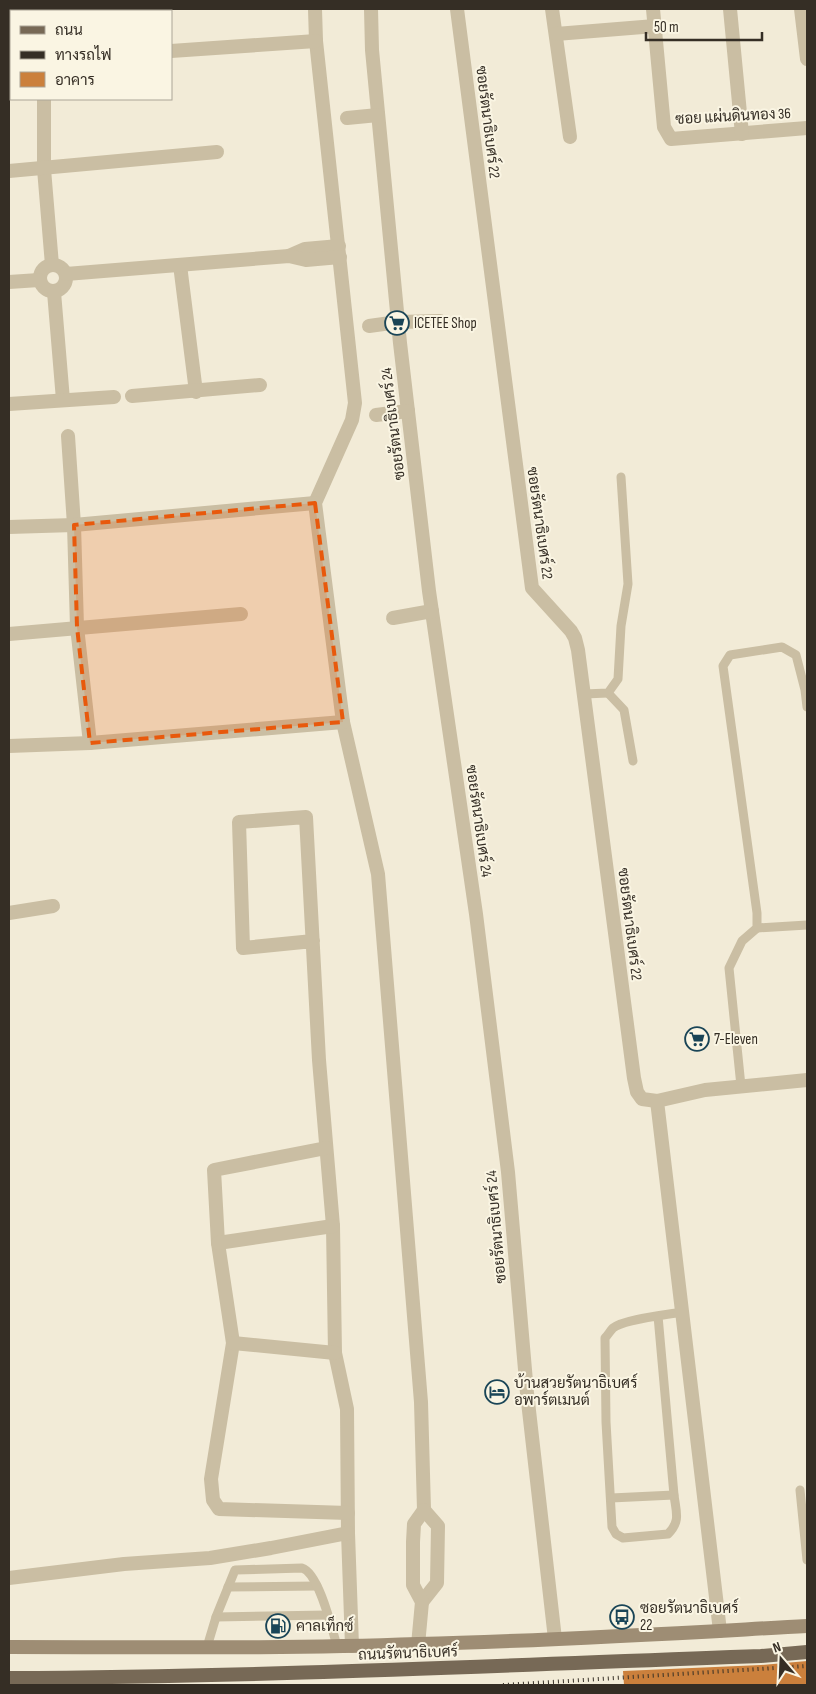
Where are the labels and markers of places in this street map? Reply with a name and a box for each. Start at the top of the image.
supermarket icon: ICETEE Shop [384,310,410,336]
place label: ICETEE Shop [414,314,477,333]
supermarket icon: 7-Eleven [684,1026,710,1052]
place label: 7-Eleven [714,1030,758,1049]
place label: บ้านสวยรัตนาธิเบศร์ อพาร์ตเมนต์ [514,1373,637,1410]
hotel icon: บ้านสวยรัตนาธิเบศร์ อพาร์ตเมนต์ [484,1379,510,1405]
place label: ซอยรัตนาธิเบศร์ 22 [640,1598,739,1635]
bus stop icon: ซอยรัตนาธิเบศร์ 22 [609,1604,635,1630]
fuel station icon: คาลเท็กซ์ [265,1613,291,1639]
place label: คาลเท็กซ์ [296,1615,353,1636]

